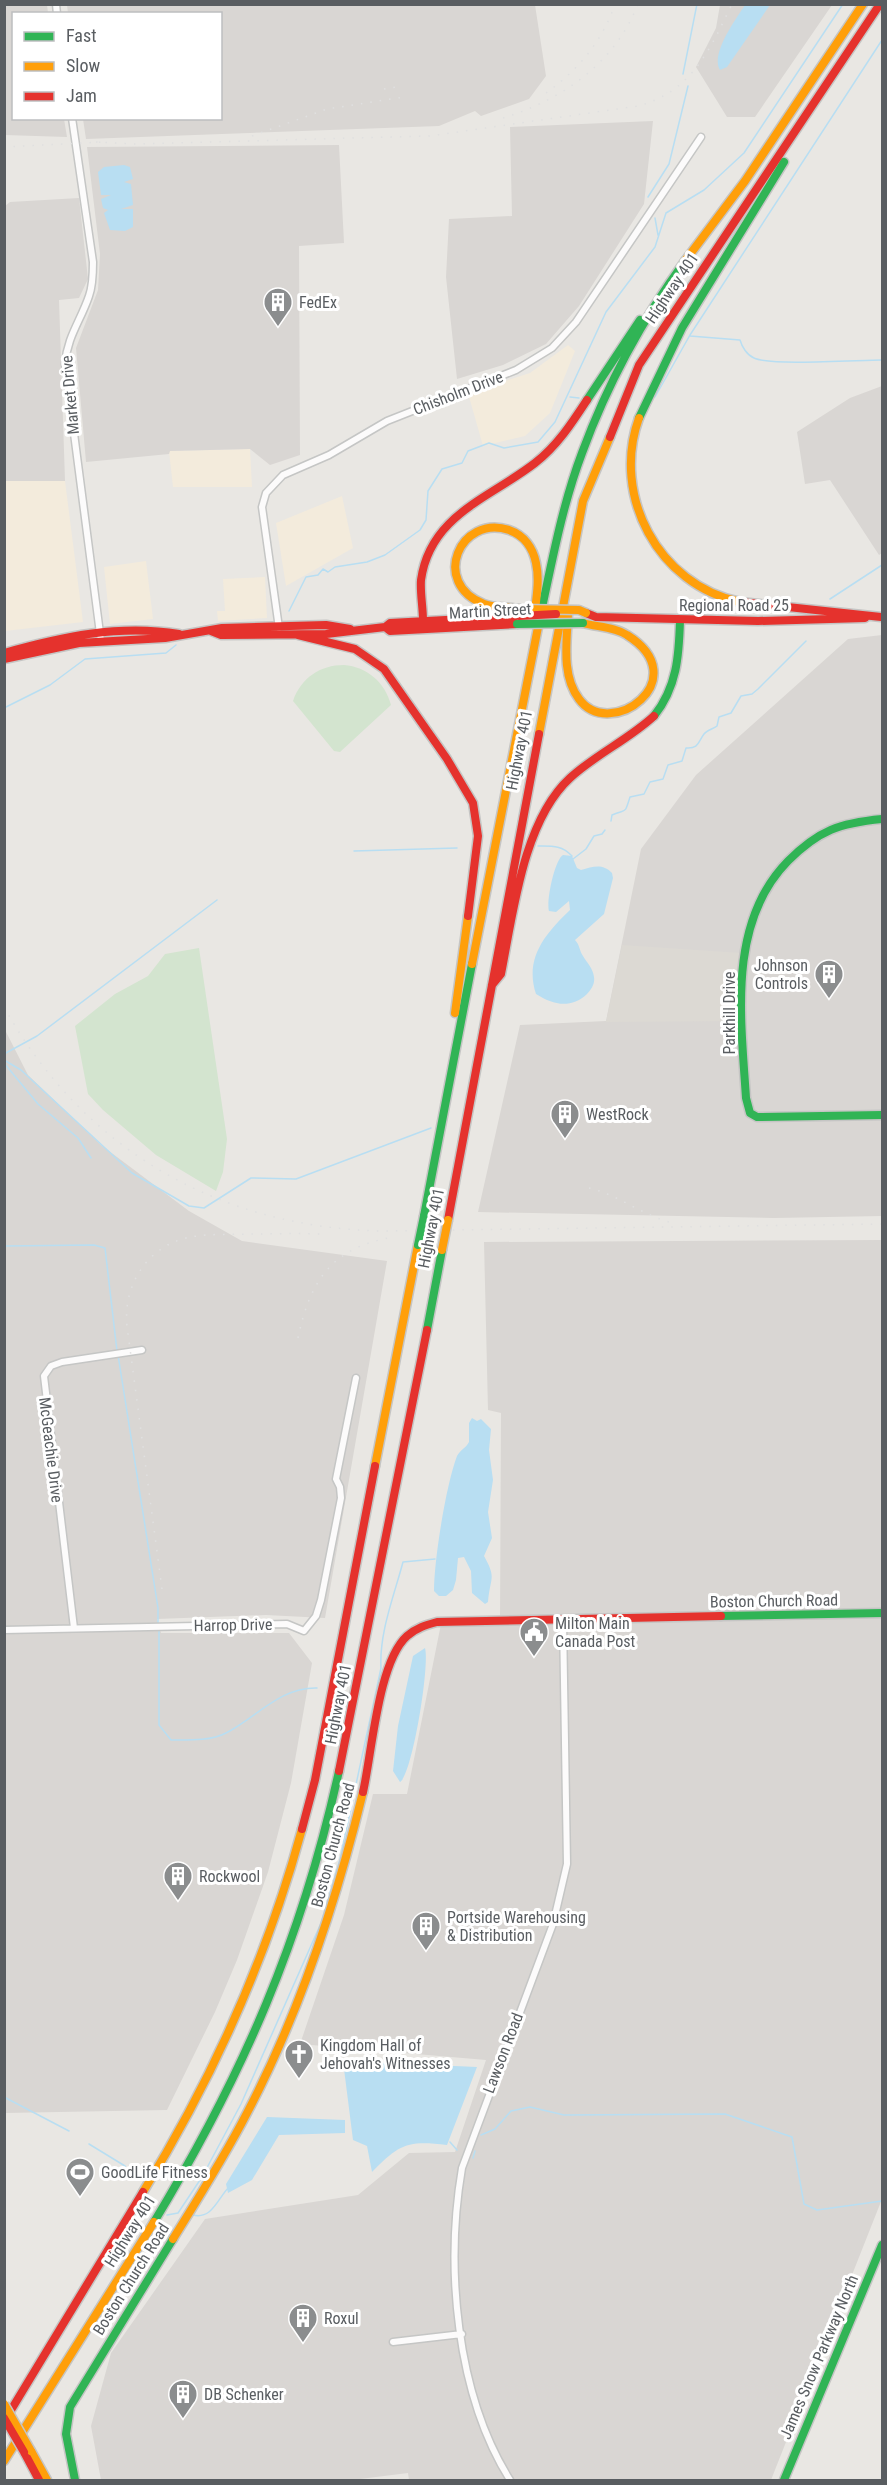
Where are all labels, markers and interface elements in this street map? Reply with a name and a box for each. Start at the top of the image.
legend [12,12,222,120]
text: Fast [66,25,97,46]
text: Slow [66,55,101,76]
text: Jam [66,85,97,106]
street label: Highway 401 [641,249,703,327]
building icon: FedEx [262,286,294,328]
place label: FedEx [299,293,337,312]
street label: Market Drive [57,355,83,435]
street label: Chisholm Drive [410,367,506,419]
street label: Regional Road 25 [679,596,789,615]
street label: Martin Street [448,599,532,623]
street label: Highway 401 [502,708,536,792]
place label: Johnson Controls [754,956,808,993]
building icon: Johnson Controls [813,958,845,1000]
street label: Parkhill Drive [720,972,739,1054]
building icon: WestRock [549,1098,581,1140]
place label: WestRock [586,1105,649,1124]
street label: Highway 401 [414,1186,448,1270]
street label: McGeachie Drive [35,1396,67,1504]
street label: Boston Church Road [710,1590,838,1612]
place label: Milton Main Canada Post [555,1614,636,1651]
street label: Harrop Drive [193,1615,273,1635]
public building icon: Milton Main Canada Post [518,1616,550,1658]
street label: Highway 401 [321,1662,355,1746]
street label: Boston Church Road [307,1781,359,1909]
building icon: Rockwool [162,1860,194,1902]
place label: Rockwool [199,1867,260,1886]
place label: Portside Warehousing & Distribution [447,1908,586,1945]
building icon: Portside Warehousing & Distribution [410,1910,442,1952]
street label: Lawson Road [479,2010,527,2096]
place label: Kingdom Hall of Jehovah's Witnesses [320,2036,451,2073]
church icon: Kingdom Hall of Jehovah's Witnesses [283,2038,315,2080]
sports icon: GoodLife Fitness [64,2156,96,2198]
place label: GoodLife Fitness [101,2163,208,2182]
street label: Highway 401 [100,2192,160,2270]
street label: Boston Church Road [89,2220,173,2338]
street label: James Snow Parkway North [776,2272,862,2442]
building icon: Roxul [287,2302,319,2344]
place label: Roxul [324,2309,359,2328]
building icon: DB Schenker [167,2378,199,2420]
place label: DB Schenker [204,2385,284,2404]

